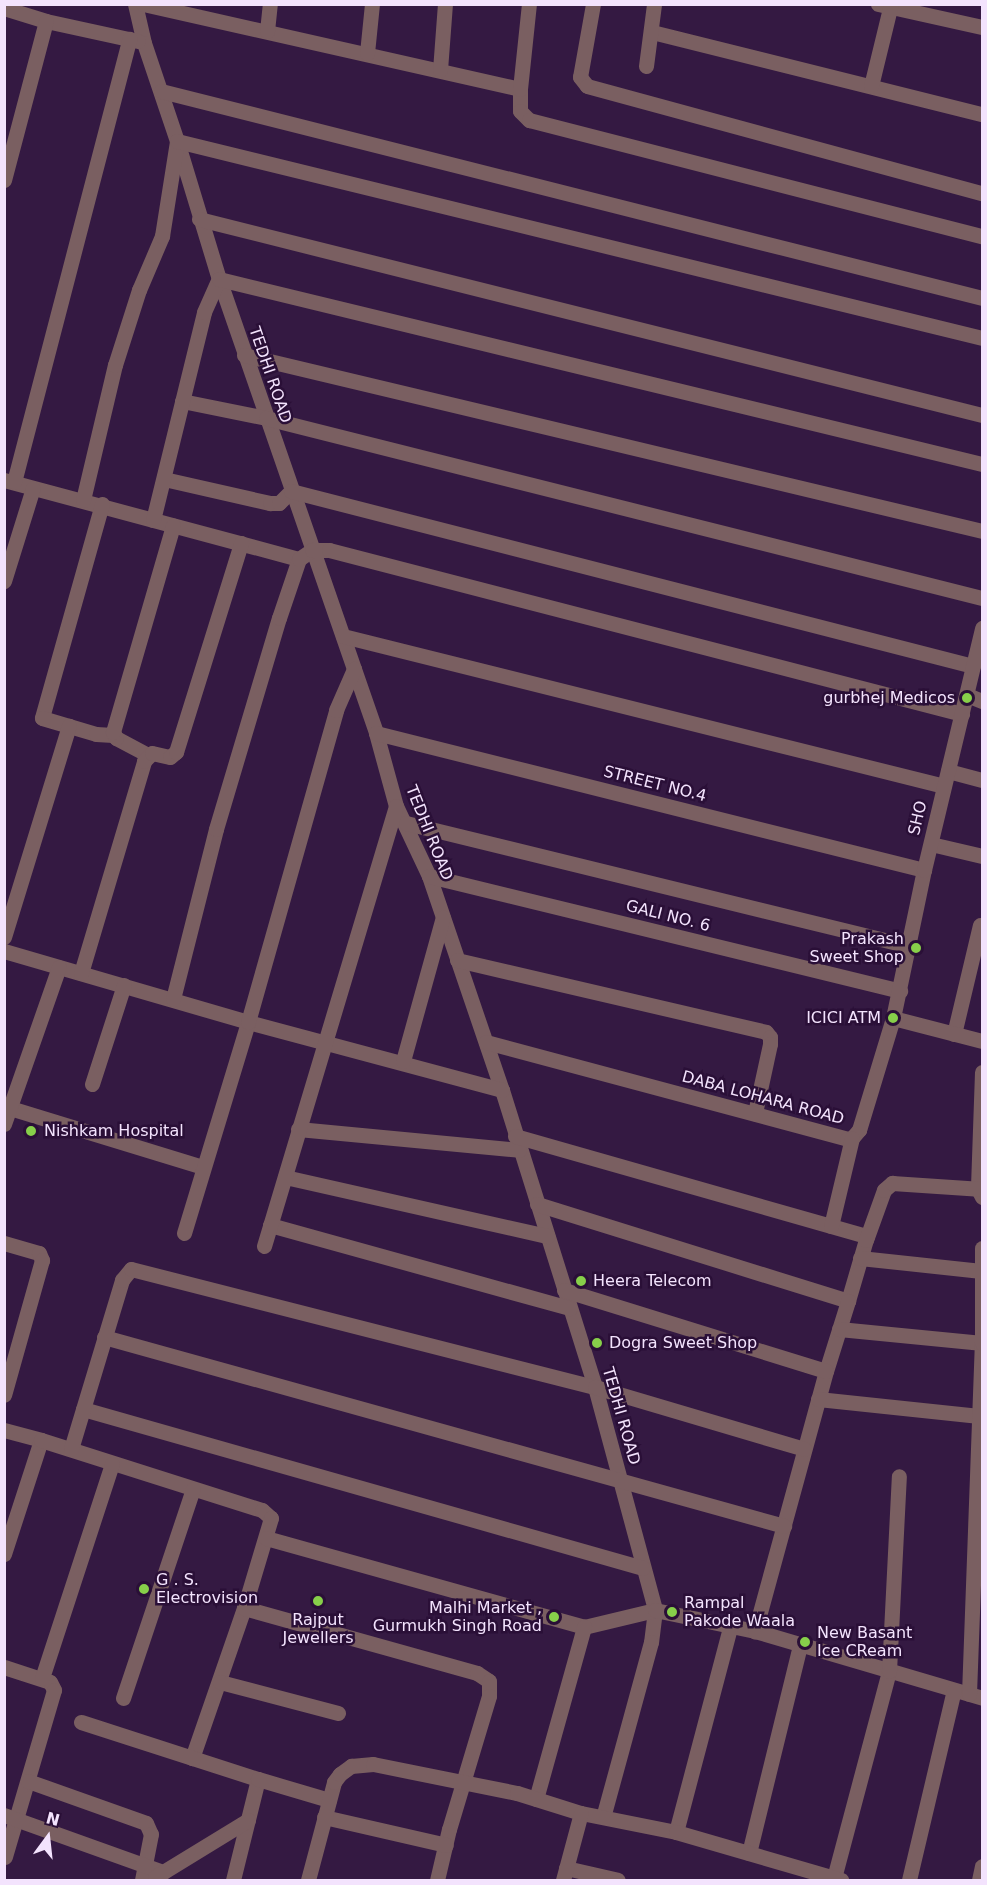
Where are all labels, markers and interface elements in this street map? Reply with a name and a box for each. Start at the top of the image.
street label: TEDHI ROAD [245,324,295,426]
place label: gurbhej Medicos [823,688,955,708]
marker: gurbhej Medicos [960,691,974,705]
street label: STREET NO.4 [602,762,708,806]
street label: TEDHI ROAD [401,783,457,883]
street label: SHO [905,799,931,837]
street label: GALI NO. 6 [624,896,712,936]
place label: Prakash Sweet Shop [809,929,904,967]
marker: Prakash Sweet Shop [909,941,923,955]
place label: ICICI ATM [806,1008,881,1028]
marker: ICICI ATM [886,1011,900,1025]
street label: DABA LOHARA ROAD [680,1067,846,1129]
place label: Nishkam Hospital [44,1121,184,1141]
marker: Nishkam Hospital [22,1122,40,1140]
place label: Heera Telecom [593,1271,712,1291]
marker: Heera Telecom [574,1274,588,1288]
place label: Dogra Sweet Shop [609,1333,757,1353]
marker: Dogra Sweet Shop [590,1336,604,1350]
street label: TEDHI ROAD [598,1365,644,1467]
place label: G . S. Electrovision [156,1570,258,1608]
marker: G . S. Electrovision [137,1582,151,1596]
place label: Rampal Pakode Waala [684,1593,795,1631]
marker: Rajput Jewellers [311,1594,325,1608]
place label: Malhi Market , Gurmukh Singh Road [373,1598,542,1636]
marker: Rampal Pakode Waala [665,1605,679,1619]
place label: Rajput Jewellers [282,1610,354,1648]
marker: Malhi Market , Gurmukh Singh Road [547,1610,561,1624]
place label: New Basant Ice CReam [817,1623,912,1661]
marker: New Basant Ice CReam [798,1635,812,1649]
north arrow [18,1807,78,1867]
text: N [44,1808,62,1830]

